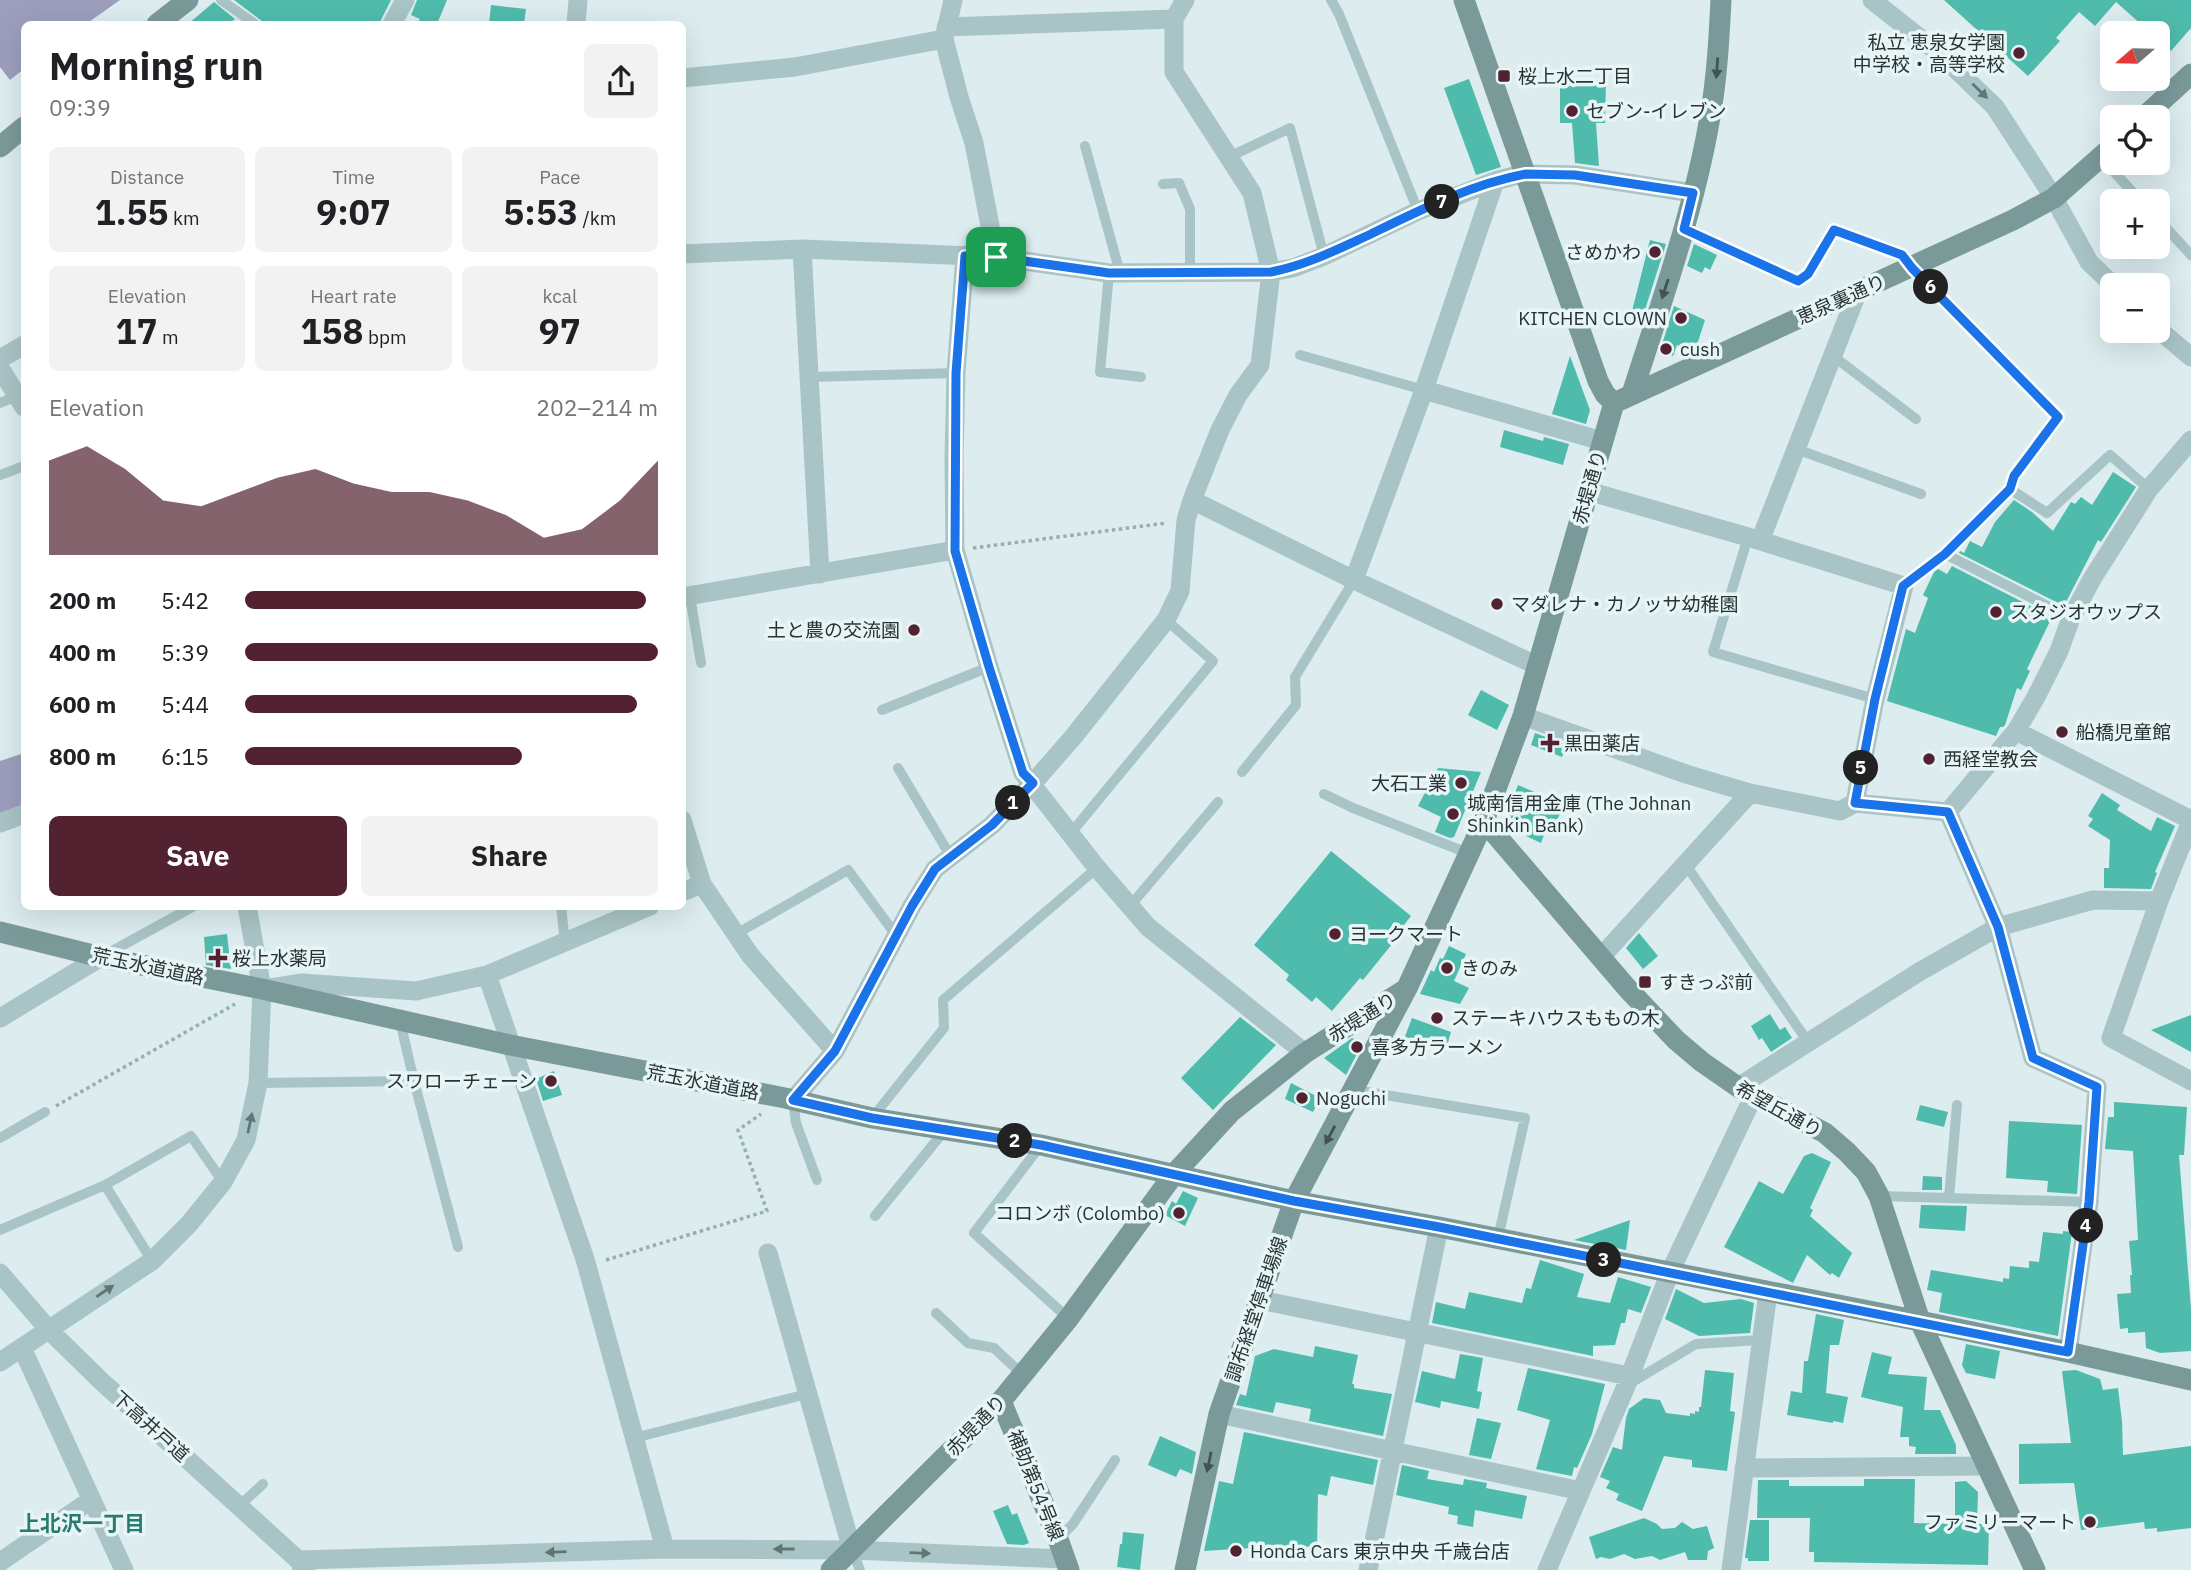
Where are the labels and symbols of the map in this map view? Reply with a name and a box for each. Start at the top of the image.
north arrow [2100,21,2170,91]
place label: 私立 恵泉女学園 中学校・高等学校 [1853,30,2005,76]
marker: 私立 恵泉女学園 中学校・高等学校 [2011,45,2027,61]
one-way arrow [1711,57,1722,79]
place label: 桜上水二丁目 [1518,64,1632,88]
marker: 桜上水二丁目 [1496,68,1512,84]
one-way arrow [1971,83,1988,100]
place label: セブン-イレブン [1586,99,1727,123]
marker: セブン-イレブン [1564,103,1580,119]
pin: 7 [1424,184,1460,220]
pin [966,227,1026,287]
place label: さめかわ [1565,240,1641,264]
marker: さめかわ [1647,244,1663,260]
street label: 恵泉裏通り [1793,269,1889,329]
pin: 6 [1913,270,1948,304]
one-way arrow [1659,279,1670,300]
place label: KITCHEN CLOWN [1518,306,1667,330]
marker: KITCHEN CLOWN [1673,310,1689,326]
place label: cush [1680,337,1720,361]
marker: cush [1658,341,1674,357]
street label: 赤堤通り [1567,447,1611,527]
place label: マダレナ・カノッサ幼稚園 [1511,592,1739,616]
marker: マダレナ・カノッサ幼稚園 [1489,596,1505,612]
place label: スタジオウップス [2010,600,2162,624]
marker: スタジオウップス [1988,604,2004,620]
place label: 土と農の交流園 [767,618,900,642]
marker: 土と農の交流園 [906,622,922,638]
place label: 船橋児童館 [2076,720,2171,744]
marker: 船橋児童館 [2054,724,2070,740]
place label: 黒田薬店 [1564,731,1640,755]
marker: 黒田薬店 [1542,735,1558,751]
place label: 西経堂教会 [1943,747,2038,771]
pin: 5 [1843,750,1878,786]
marker: 西経堂教会 [1921,751,1937,767]
place label: 大石工業 [1371,771,1447,795]
marker: 大石工業 [1453,775,1469,791]
pin: 1 [996,786,1030,820]
place label: 城南信用金庫 (The Johnan Shinkin Bank) [1467,791,1691,837]
marker: 城南信用金庫 (The Johnan Shinkin Bank) [1445,806,1461,822]
place label: ヨークマート [1349,922,1463,946]
marker: ヨークマート [1327,926,1343,942]
street label: 荒玉水道道路 [90,942,206,990]
place label: 桜上水薬局 [232,946,327,970]
marker: 桜上水薬局 [210,950,226,966]
place label: きのみ [1461,956,1518,980]
marker: きのみ [1439,960,1455,976]
place label: すきっぷ前 [1659,970,1753,994]
marker: すきっぷ前 [1637,974,1653,990]
street label: 赤堤通り [1323,987,1401,1047]
place label: ステーキハウスももの木 [1451,1006,1660,1030]
marker: ステーキハウスももの木 [1429,1010,1445,1026]
place label: 喜多方ラーメン [1371,1035,1503,1059]
marker: 喜多方ラーメン [1349,1039,1365,1055]
street label: 荒玉水道道路 [645,1059,761,1105]
place label: スワローチェーン [386,1069,537,1093]
marker: スワローチェーン [543,1073,559,1089]
street label: 希望丘通り [1732,1075,1826,1143]
place label: Noguchi [1316,1086,1386,1110]
marker: Noguchi [1294,1090,1310,1106]
one-way arrow [244,1112,255,1134]
pin: 2 [998,1124,1032,1158]
one-way arrow [1324,1125,1336,1145]
place label: コロンボ (Colombo) [995,1201,1165,1225]
marker: コロンボ (Colombo) [1171,1205,1187,1221]
pin: 4 [2068,1208,2104,1244]
street label: 調布経堂停車場線 [1220,1233,1292,1385]
pin: 3 [1586,1242,1622,1278]
one-way arrow [96,1284,114,1298]
street label: 下高井戸道 [108,1385,194,1467]
street label: 赤堤通り [941,1389,1011,1461]
street label: 補助第54号線 [1003,1426,1069,1544]
one-way arrow [1203,1451,1214,1473]
district label: 上北沢一丁目 [19,1509,145,1537]
place label: ファミリーマート [1924,1510,2076,1534]
marker: ファミリーマート [2082,1514,2098,1530]
place label: Honda Cars 東京中央 千歳台店 [1250,1539,1510,1563]
one-way arrow [772,1543,794,1555]
marker: Honda Cars 東京中央 千歳台店 [1228,1543,1244,1559]
one-way arrow [545,1547,567,1558]
one-way arrow [909,1547,931,1558]

